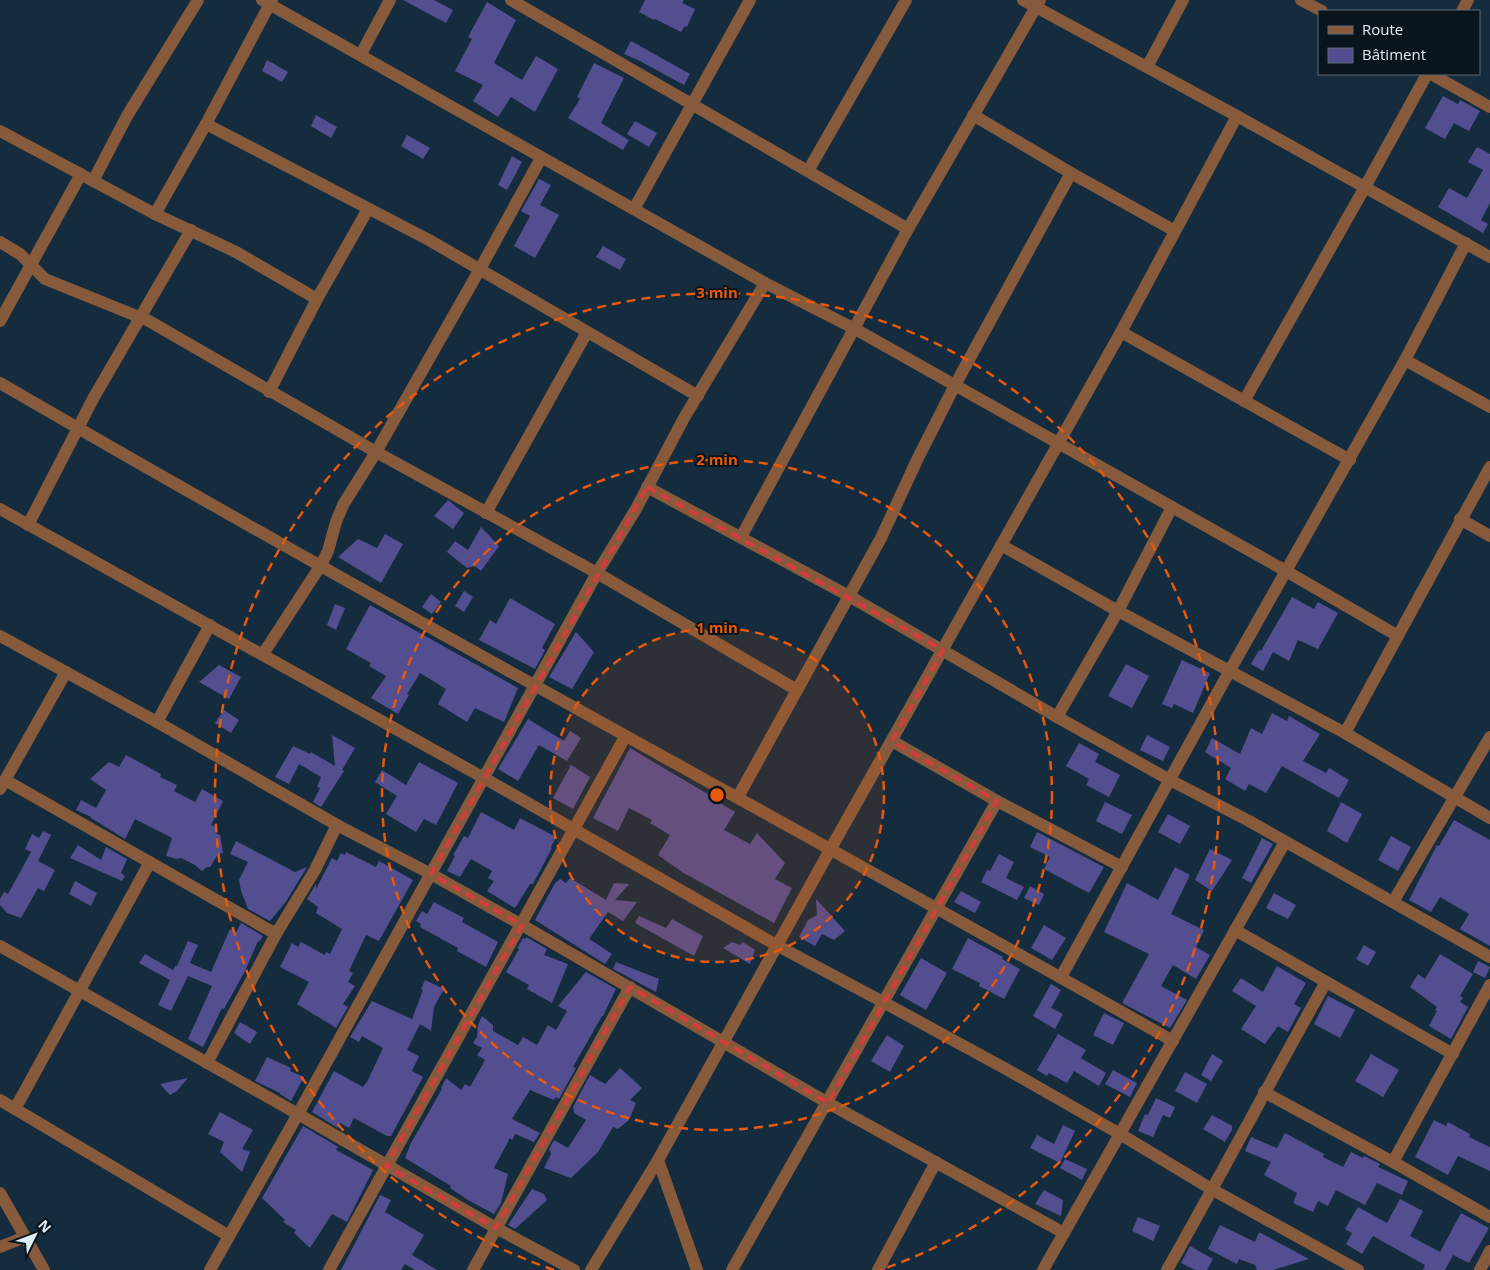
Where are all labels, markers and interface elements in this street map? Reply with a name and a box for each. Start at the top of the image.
legend [1318,10,1480,75]
text: Route [1362,19,1403,39]
text: Bâtiment [1362,44,1426,64]
text: 3 min [696,282,738,302]
text: 2 min [696,449,738,469]
text: 1 min [696,617,738,637]
centre of rings [708,786,726,804]
north arrow [10,1210,60,1260]
text: N [34,1215,56,1237]

